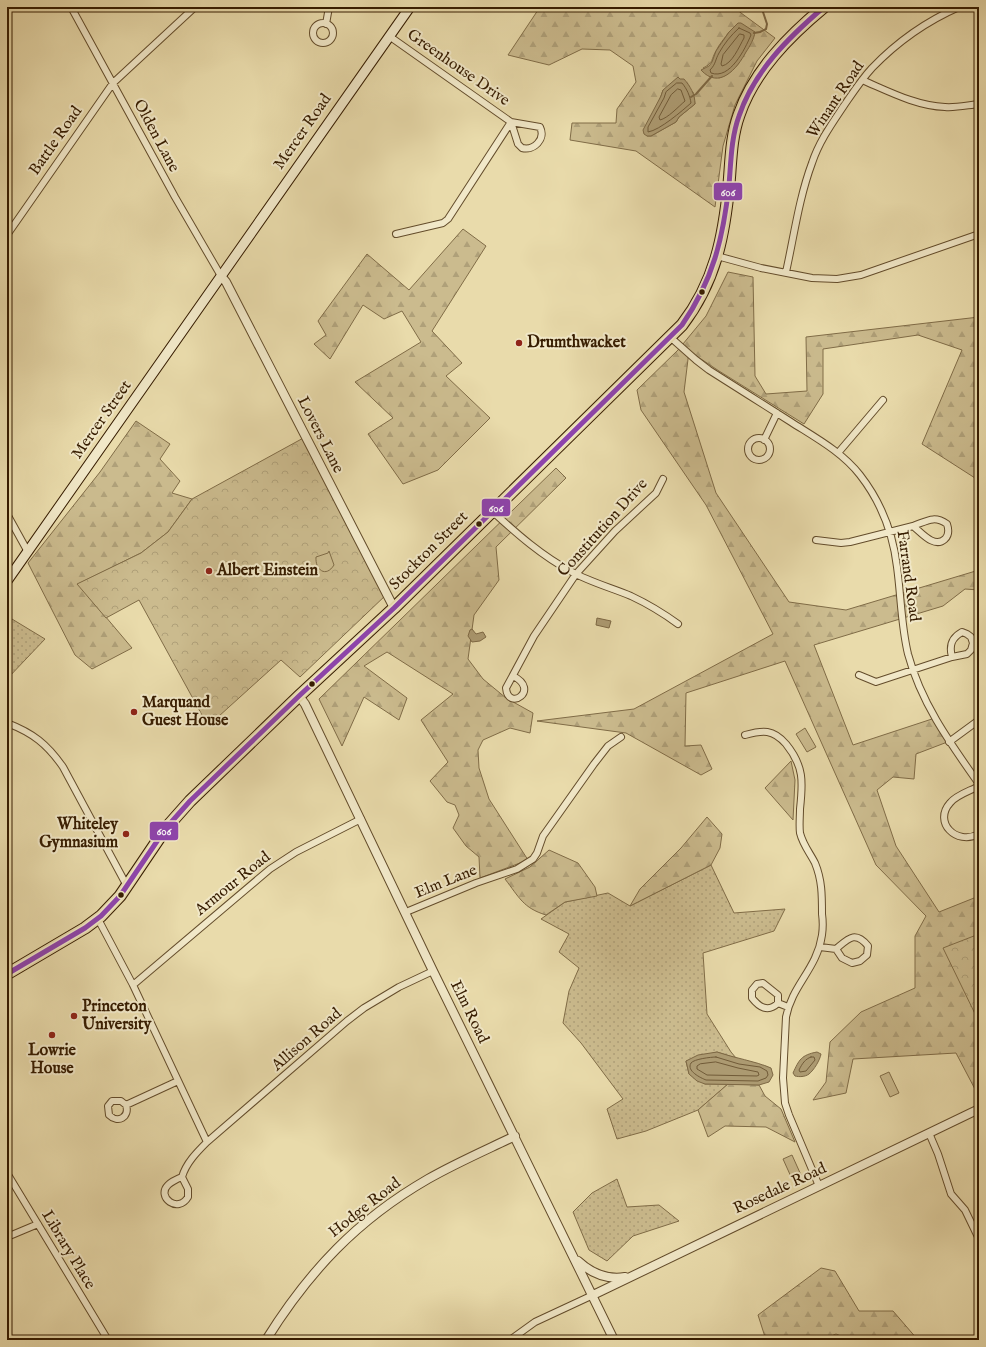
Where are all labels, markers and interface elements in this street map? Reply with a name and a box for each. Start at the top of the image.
street label: Greenhouse Drive [403,25,513,111]
street label: Winant Road [803,57,869,142]
street label: Mercer Road [270,90,337,174]
street label: Olden Lane [128,96,184,176]
street label: Battle Road [25,102,87,179]
line badge: 606 [713,182,743,201]
text: 606 [721,186,737,200]
unlabelled marker [697,287,707,297]
place label: Drumthwacket [527,333,626,353]
marker: Drumthwacket [514,338,524,348]
street label: Mercer Street [68,376,137,463]
street label: Lovers Lane [292,393,348,477]
street label: Constitution Drive [554,475,652,581]
line badge: 606 [481,498,511,517]
text: 606 [489,502,505,516]
street label: Stockton Street [385,507,473,595]
unlabelled marker [474,519,484,529]
street label: Farrand Road [892,529,924,624]
place label: Albert Einstein [216,561,319,581]
marker: Albert Einstein [204,566,214,576]
unlabelled marker [307,679,317,689]
place label: Marquand Guest House [142,693,229,731]
marker: Marquand Guest House [129,707,139,717]
place label: Whiteley Gymnasium [39,815,119,853]
line badge: 606 [149,821,179,841]
text: 606 [157,825,173,839]
marker: Whiteley Gymnasium [121,829,131,839]
street label: Armour Road [190,847,275,921]
street label: Elm Lane [412,860,480,904]
unlabelled marker [116,890,126,900]
street label: Elm Road [445,977,493,1047]
place label: Princeton University [81,997,152,1035]
street label: Allison Road [267,1004,346,1076]
marker: Princeton University [69,1011,79,1021]
marker: Lowrie House [47,1030,57,1040]
place label: Lowrie House [28,1041,77,1079]
street label: Rosedale Road [730,1159,830,1219]
street label: Hodge Road [325,1173,406,1242]
street label: Library Place [37,1207,99,1293]

